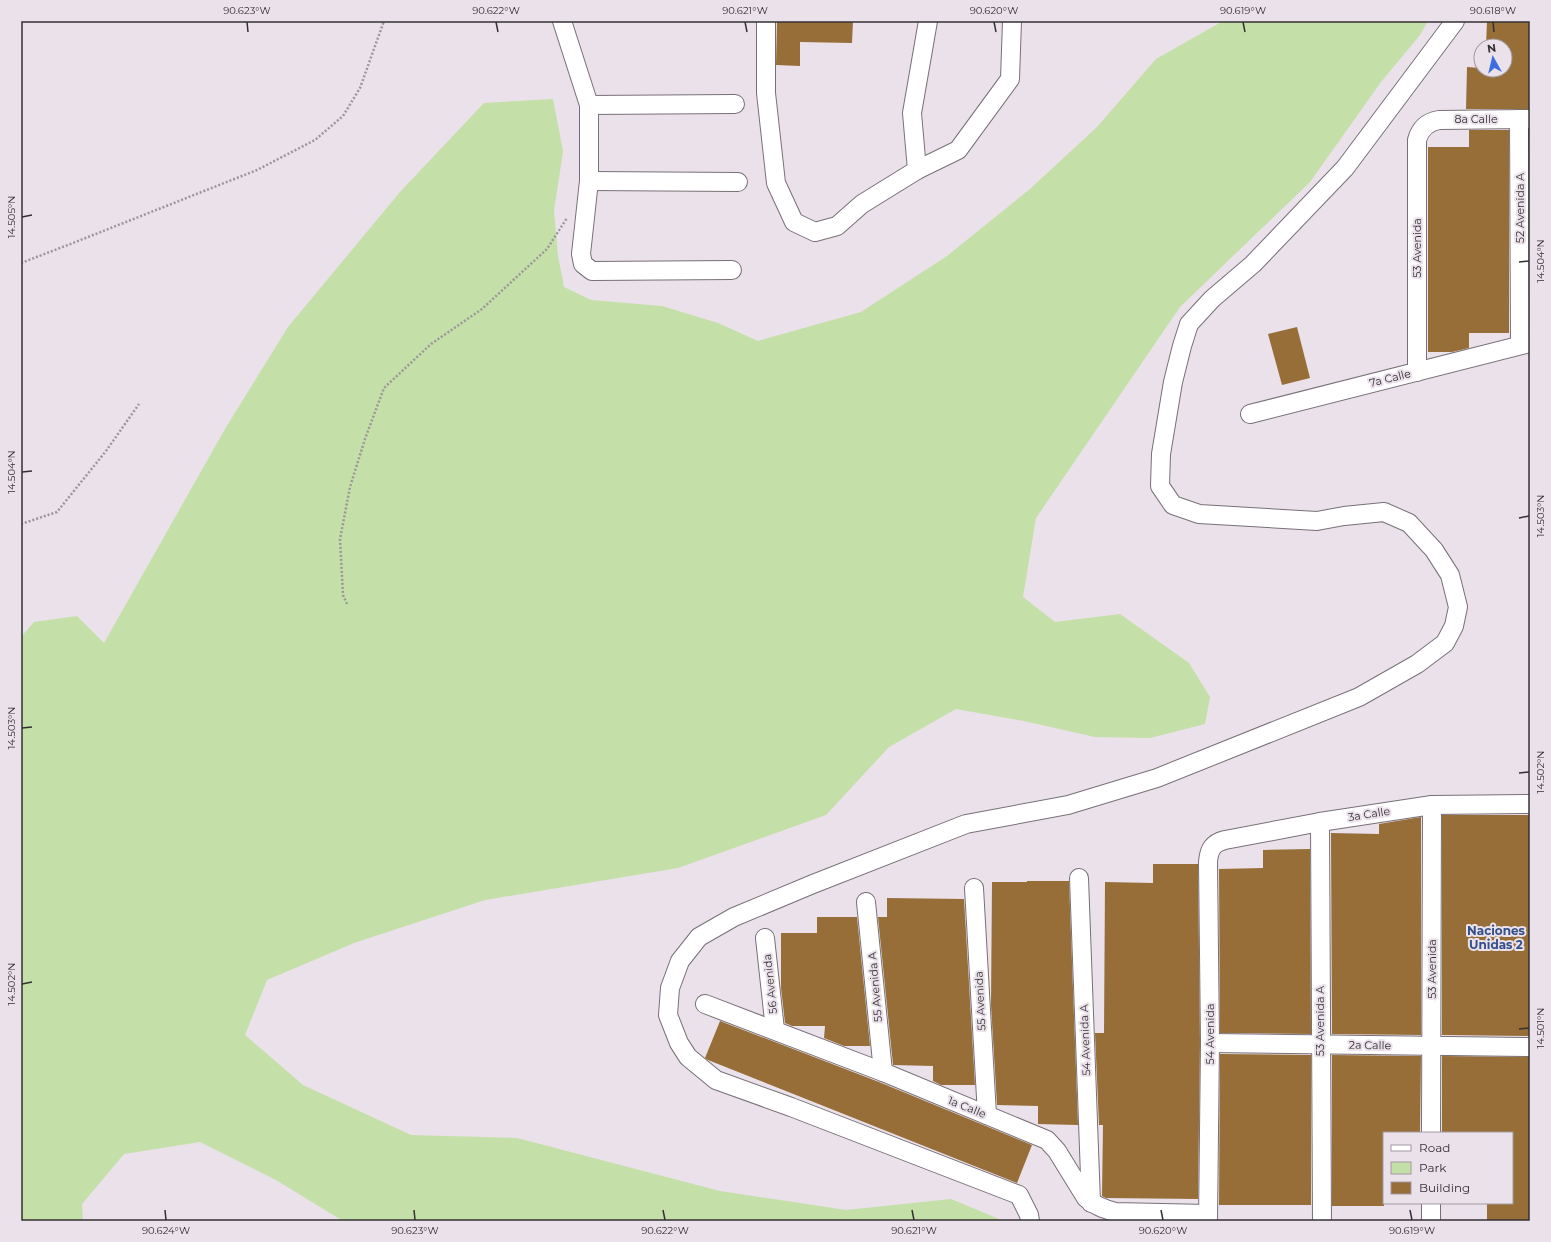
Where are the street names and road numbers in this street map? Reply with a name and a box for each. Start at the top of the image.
street label: 8a Calle [1454,112,1498,126]
street label: 52 Avenida A [1513,173,1527,243]
street label: 53 Avenida [1410,218,1424,278]
street label: 7a Calle [1368,366,1413,390]
street label: 3a Calle [1347,804,1391,824]
street label: 53 Avenida [1425,939,1439,999]
street label: 55 Avenida A [865,951,885,1023]
street label: 56 Avenida [760,953,780,1015]
street label: 55 Avenida [971,971,989,1031]
street label: 53 Avenida A [1313,986,1327,1056]
street label: 54 Avenida A [1077,1004,1093,1076]
street label: 54 Avenida [1203,1004,1217,1064]
street label: 2a Calle [1349,1038,1392,1052]
street label: 1a Calle [946,1093,989,1121]

